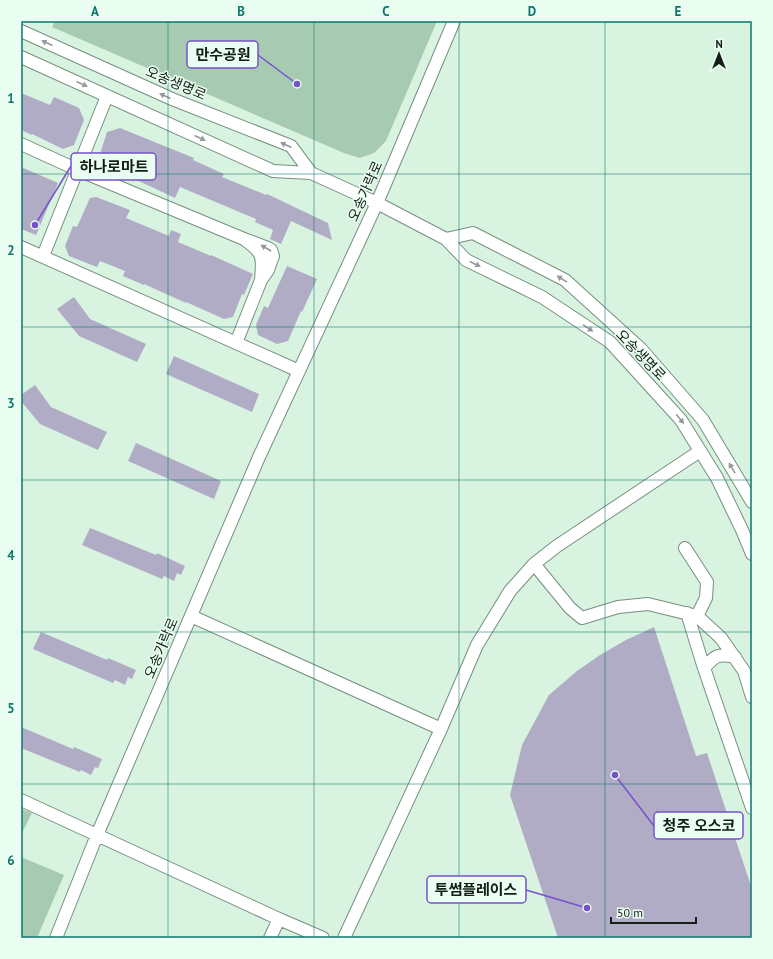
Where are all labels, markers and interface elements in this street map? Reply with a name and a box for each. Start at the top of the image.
text: A [91,3,99,20]
text: B [237,3,245,20]
text: C [382,3,390,20]
text: D [528,3,536,20]
text: E [675,3,682,20]
north arrow [699,34,739,74]
text: N [715,37,723,51]
one-way arrow [40,39,52,45]
callout: 만수공원 [187,41,258,68]
text: 만수공원 [195,45,251,64]
street label: 오송생명로 [143,62,209,104]
one-way arrow [76,81,88,87]
text: 1 [7,90,15,107]
one-way arrow [160,93,171,99]
one-way arrow [195,135,206,141]
one-way arrow [280,142,291,148]
callout: 하나로마트 [71,153,156,180]
text: 하나로마트 [79,157,149,176]
street label: 오송가락로 [344,158,386,224]
text: 2 [7,242,15,259]
one-way arrow [260,245,272,252]
one-way arrow [469,261,481,267]
one-way arrow [556,276,568,283]
one-way arrow [583,324,593,332]
street label: 오송생명로 [612,326,670,384]
text: 3 [7,395,15,412]
one-way arrow [675,414,684,424]
one-way arrow [728,463,736,473]
text: 4 [7,547,15,564]
street label: 오송가락로 [140,615,182,681]
text: 5 [7,700,15,717]
callout: 청주 오스코 [654,812,743,839]
text: 청주 오스코 [663,816,736,835]
text: 6 [7,852,15,869]
callout: 투썸플레이스 [427,876,526,903]
text: 투썸플레이스 [435,880,518,899]
scale bar [611,899,696,925]
text: 50 m [617,905,643,920]

